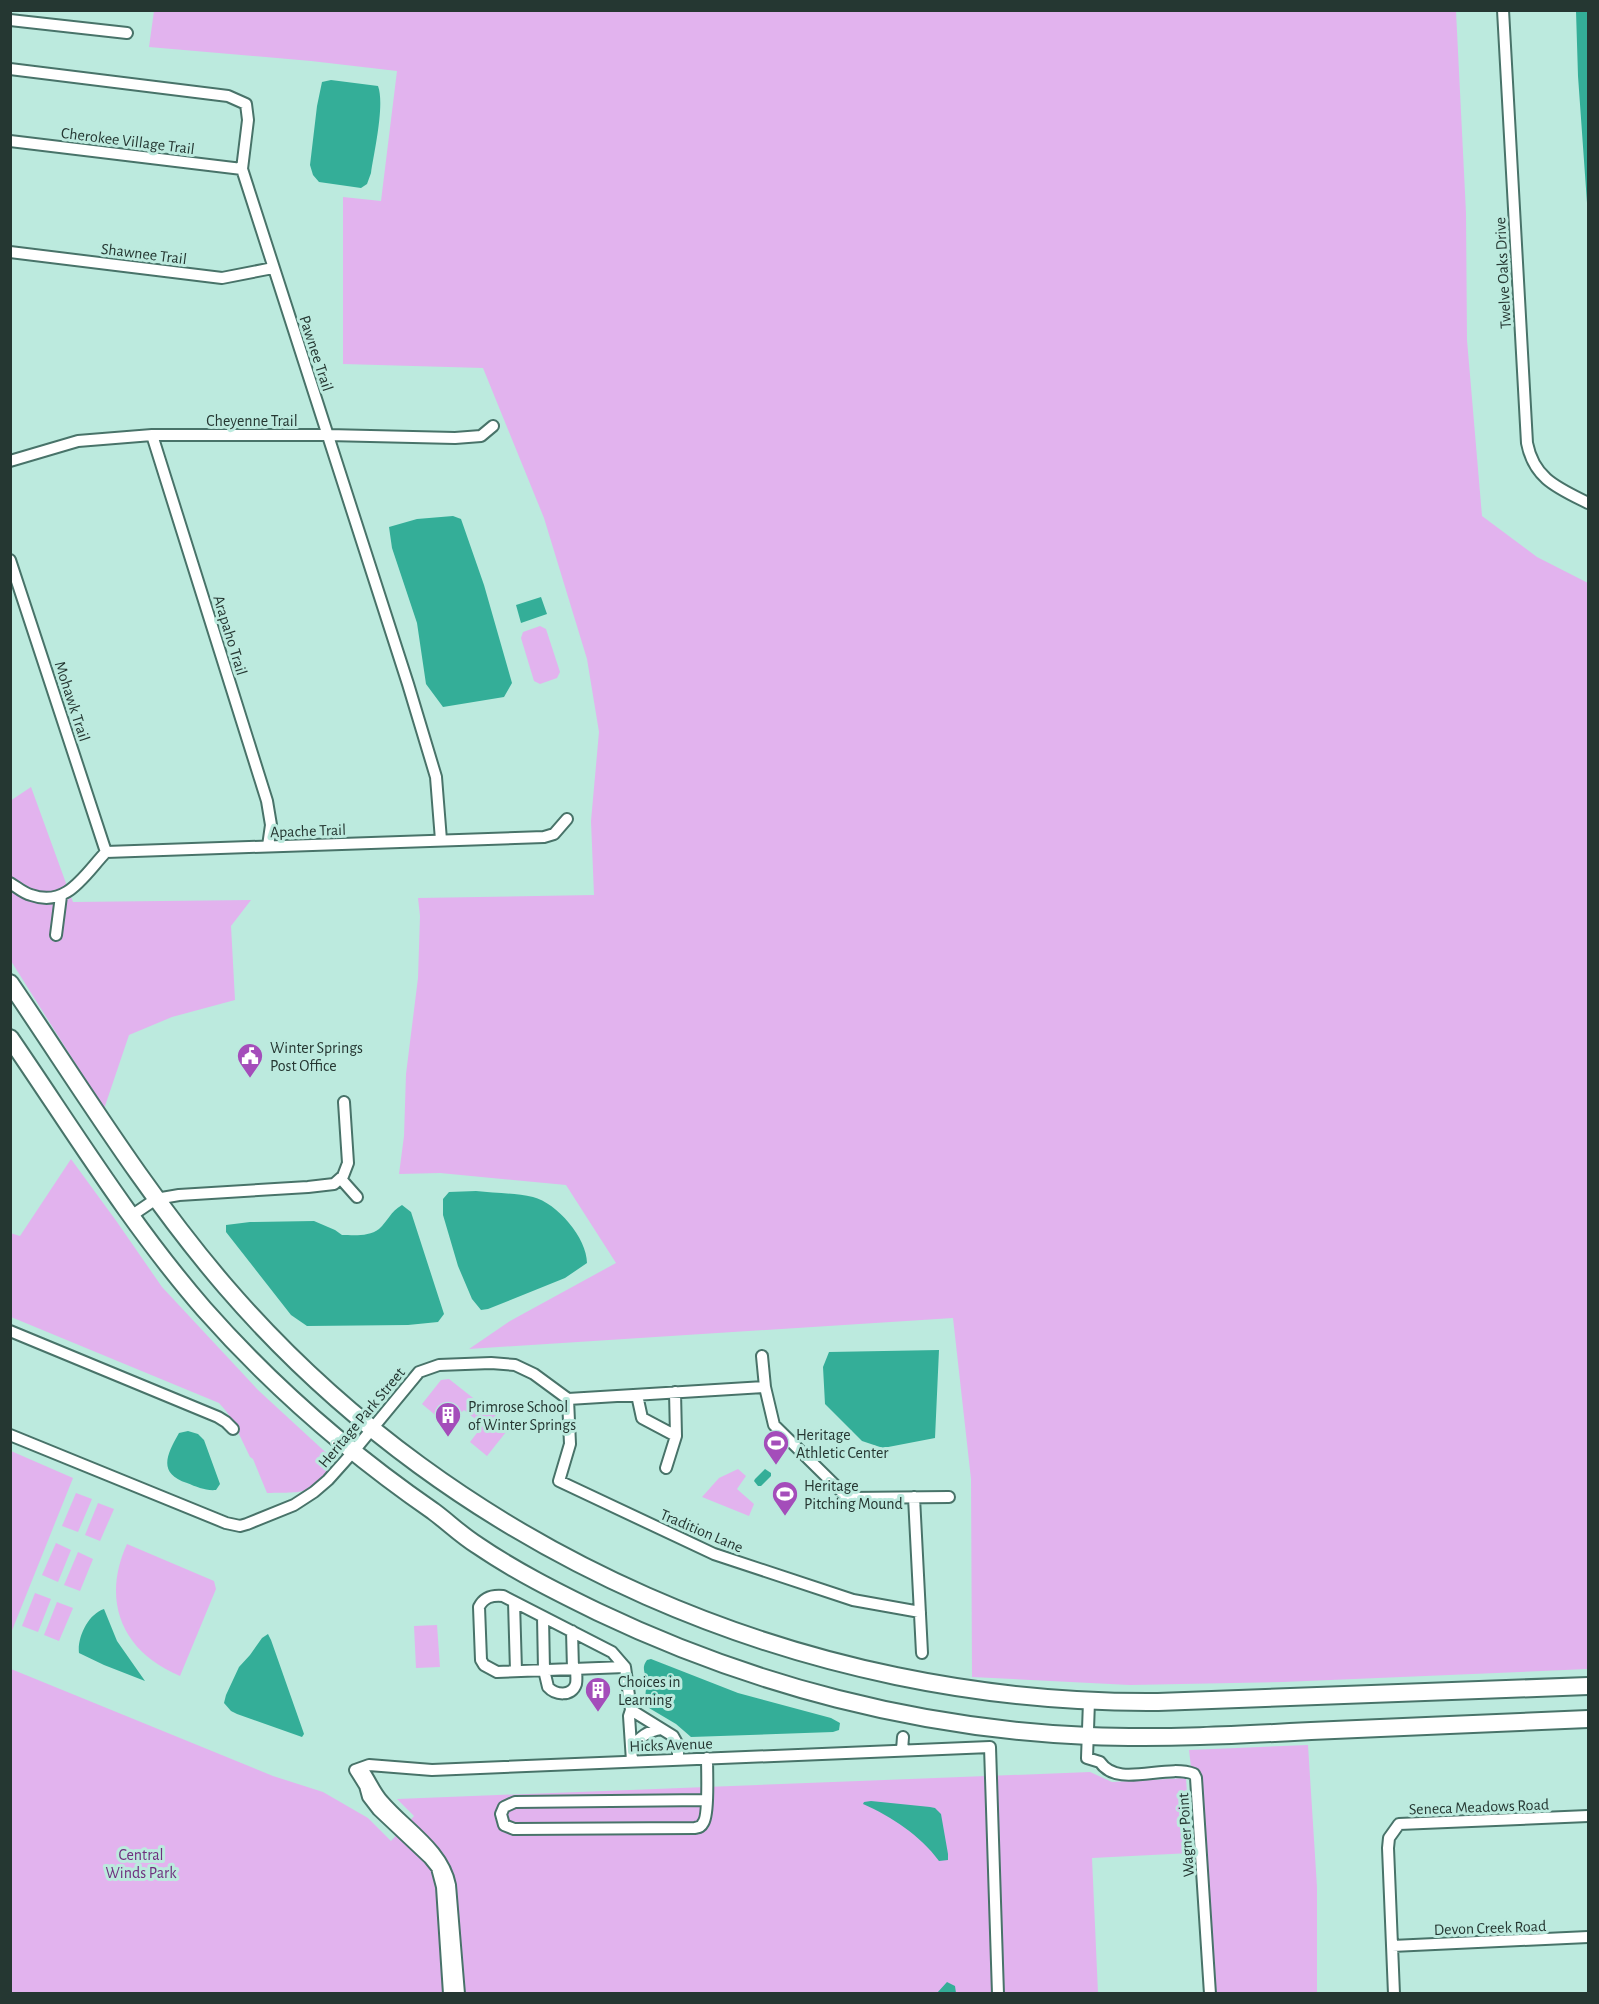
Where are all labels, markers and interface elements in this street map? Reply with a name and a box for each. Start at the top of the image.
street label: Cherokee Village Trail [60,125,196,157]
street label: Twelve Oaks Drive [1492,217,1514,329]
street label: Shawnee Trail [100,241,188,267]
street label: Pawnee Trail [296,313,336,393]
street label: Cheyenne Trail [206,413,298,430]
street label: Arapaho Trail [210,593,250,677]
street label: Mohawk Trail [52,659,93,743]
street label: Apache Trail [270,822,346,840]
place label: Winter Springs Post Office [270,1040,363,1074]
public building icon: Winter Springs Post Office [235,1041,265,1079]
street label: Heritage Park Street [315,1365,408,1471]
place label: Primrose School of Winter Springs [468,1399,576,1433]
building icon: Primrose School of Winter Springs [433,1400,463,1438]
place label: Heritage Athletic Center [796,1427,889,1461]
sports icon: Heritage Athletic Center [761,1428,791,1466]
place label: Heritage Pitching Mound [804,1478,903,1512]
sports icon: Heritage Pitching Mound [770,1479,800,1517]
street label: Tradition Lane [658,1506,745,1556]
place label: Choices in Learning [618,1674,681,1708]
building icon: Choices in Learning [583,1675,613,1713]
street label: Hicks Avenue [629,1736,713,1754]
street label: Wagner Point [1175,1792,1197,1878]
street label: Seneca Meadows Road [1409,1797,1549,1817]
park label: Central Winds Park [106,1847,177,1881]
street label: Devon Creek Road [1434,1918,1547,1938]

